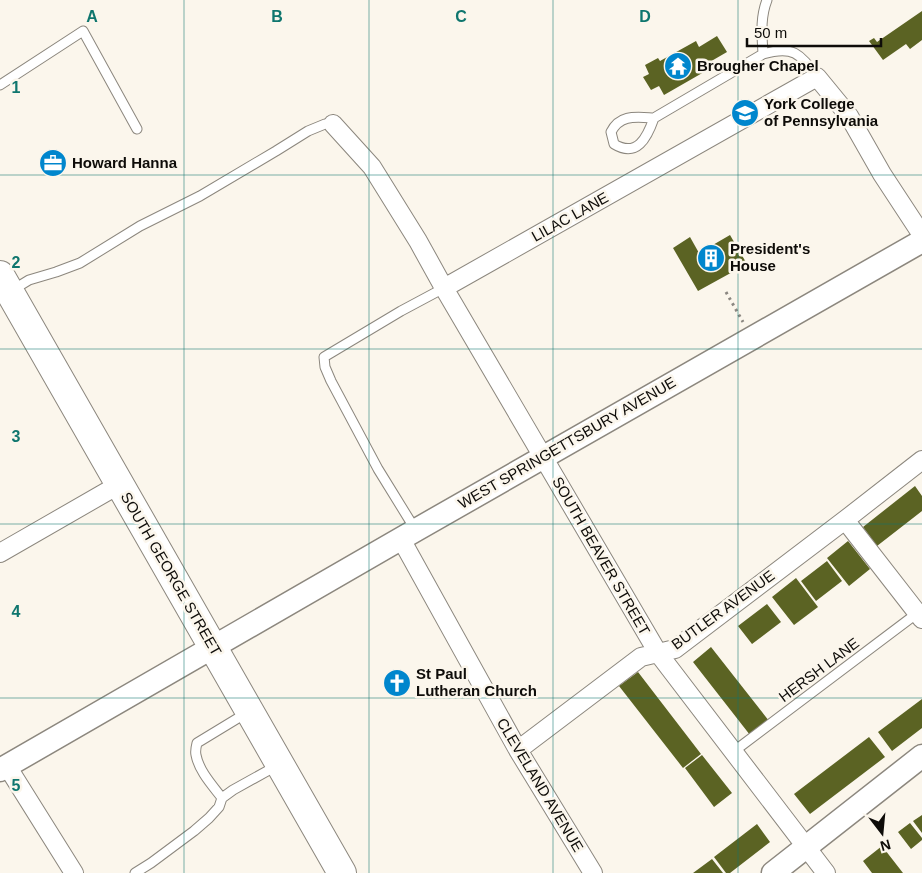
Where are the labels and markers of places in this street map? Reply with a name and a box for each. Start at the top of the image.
temple icon: Brougher Chapel [663,51,693,81]
place label: Brougher Chapel [697,57,819,74]
place label: York College of Pennsylvania [764,95,879,129]
school or university icon: York College of Pennsylvania [730,98,760,128]
office icon: Howard Hanna [38,148,68,178]
place label: Howard Hanna [72,154,178,171]
place label: President's House [730,240,810,274]
building icon: President's House [696,243,726,273]
place label: St Paul Lutheran Church [416,665,537,699]
church icon: St Paul Lutheran Church [382,668,412,698]

